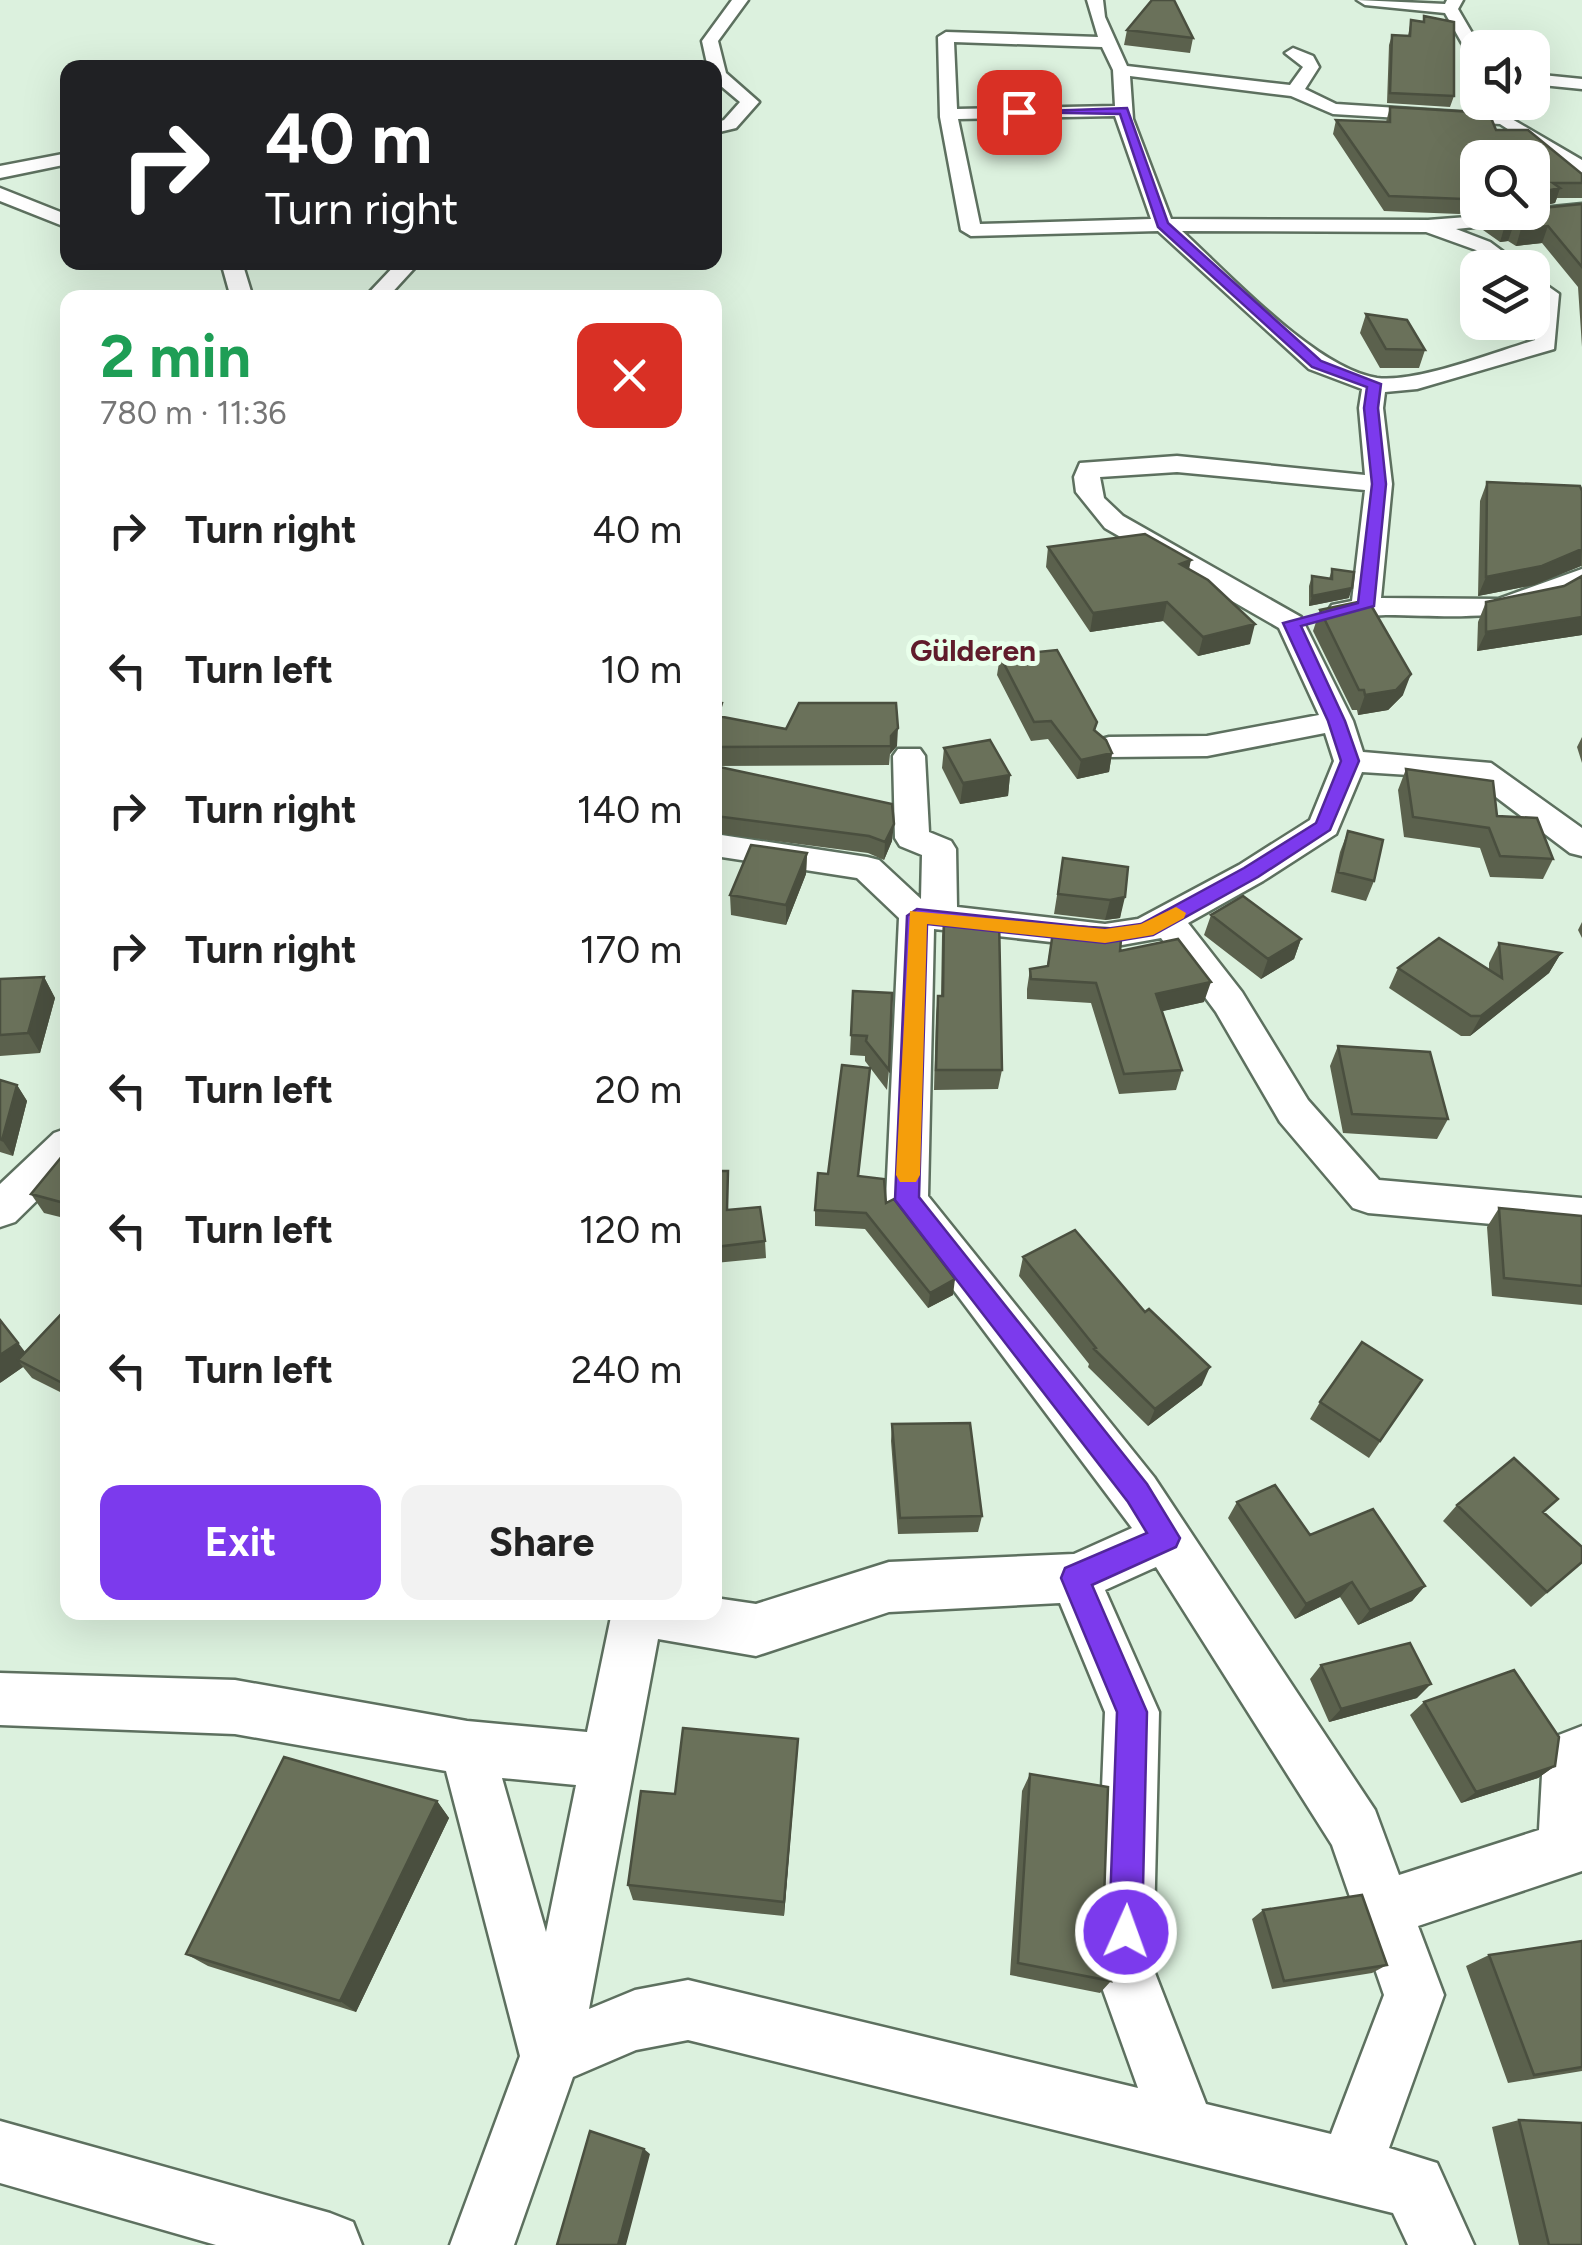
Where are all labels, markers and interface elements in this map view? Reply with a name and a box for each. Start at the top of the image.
map controls [1460,30,1550,340]
button: sound [1460,30,1550,120]
pin [977,70,1062,155]
icon: arrive [992,85,1047,140]
text: 40 m [265,96,432,181]
icon: right [100,100,230,230]
button: search [1460,140,1550,230]
text: Turn right [265,181,458,235]
button: layers [1460,250,1550,340]
text: 2 min [100,320,251,392]
button: close [577,323,682,428]
text: 780 m · 11:36 [100,394,286,432]
icon: right [100,503,155,558]
text: Turn right [185,507,357,553]
text: 40 m [592,507,682,553]
district label: Gülderen [910,632,1036,669]
icon: left [100,643,155,698]
text: Turn left [185,647,333,693]
text: 10 m [600,647,682,693]
icon: right [100,783,155,838]
text: Turn right [185,787,357,833]
text: 140 m [577,787,682,833]
icon: right [100,923,155,978]
text: Turn right [185,927,357,973]
text: 170 m [580,927,682,973]
icon: left [100,1063,155,1118]
text: Turn left [185,1067,333,1113]
text: 20 m [595,1067,682,1113]
icon: left [100,1203,155,1258]
text: Turn left [185,1207,333,1253]
text: 120 m [579,1207,682,1253]
icon: left [100,1343,155,1398]
text: Turn left [185,1347,333,1393]
text: 240 m [571,1347,682,1393]
button: Exit [100,1485,381,1600]
button: Share [401,1485,682,1600]
position arrow [1074,1880,1178,1984]

